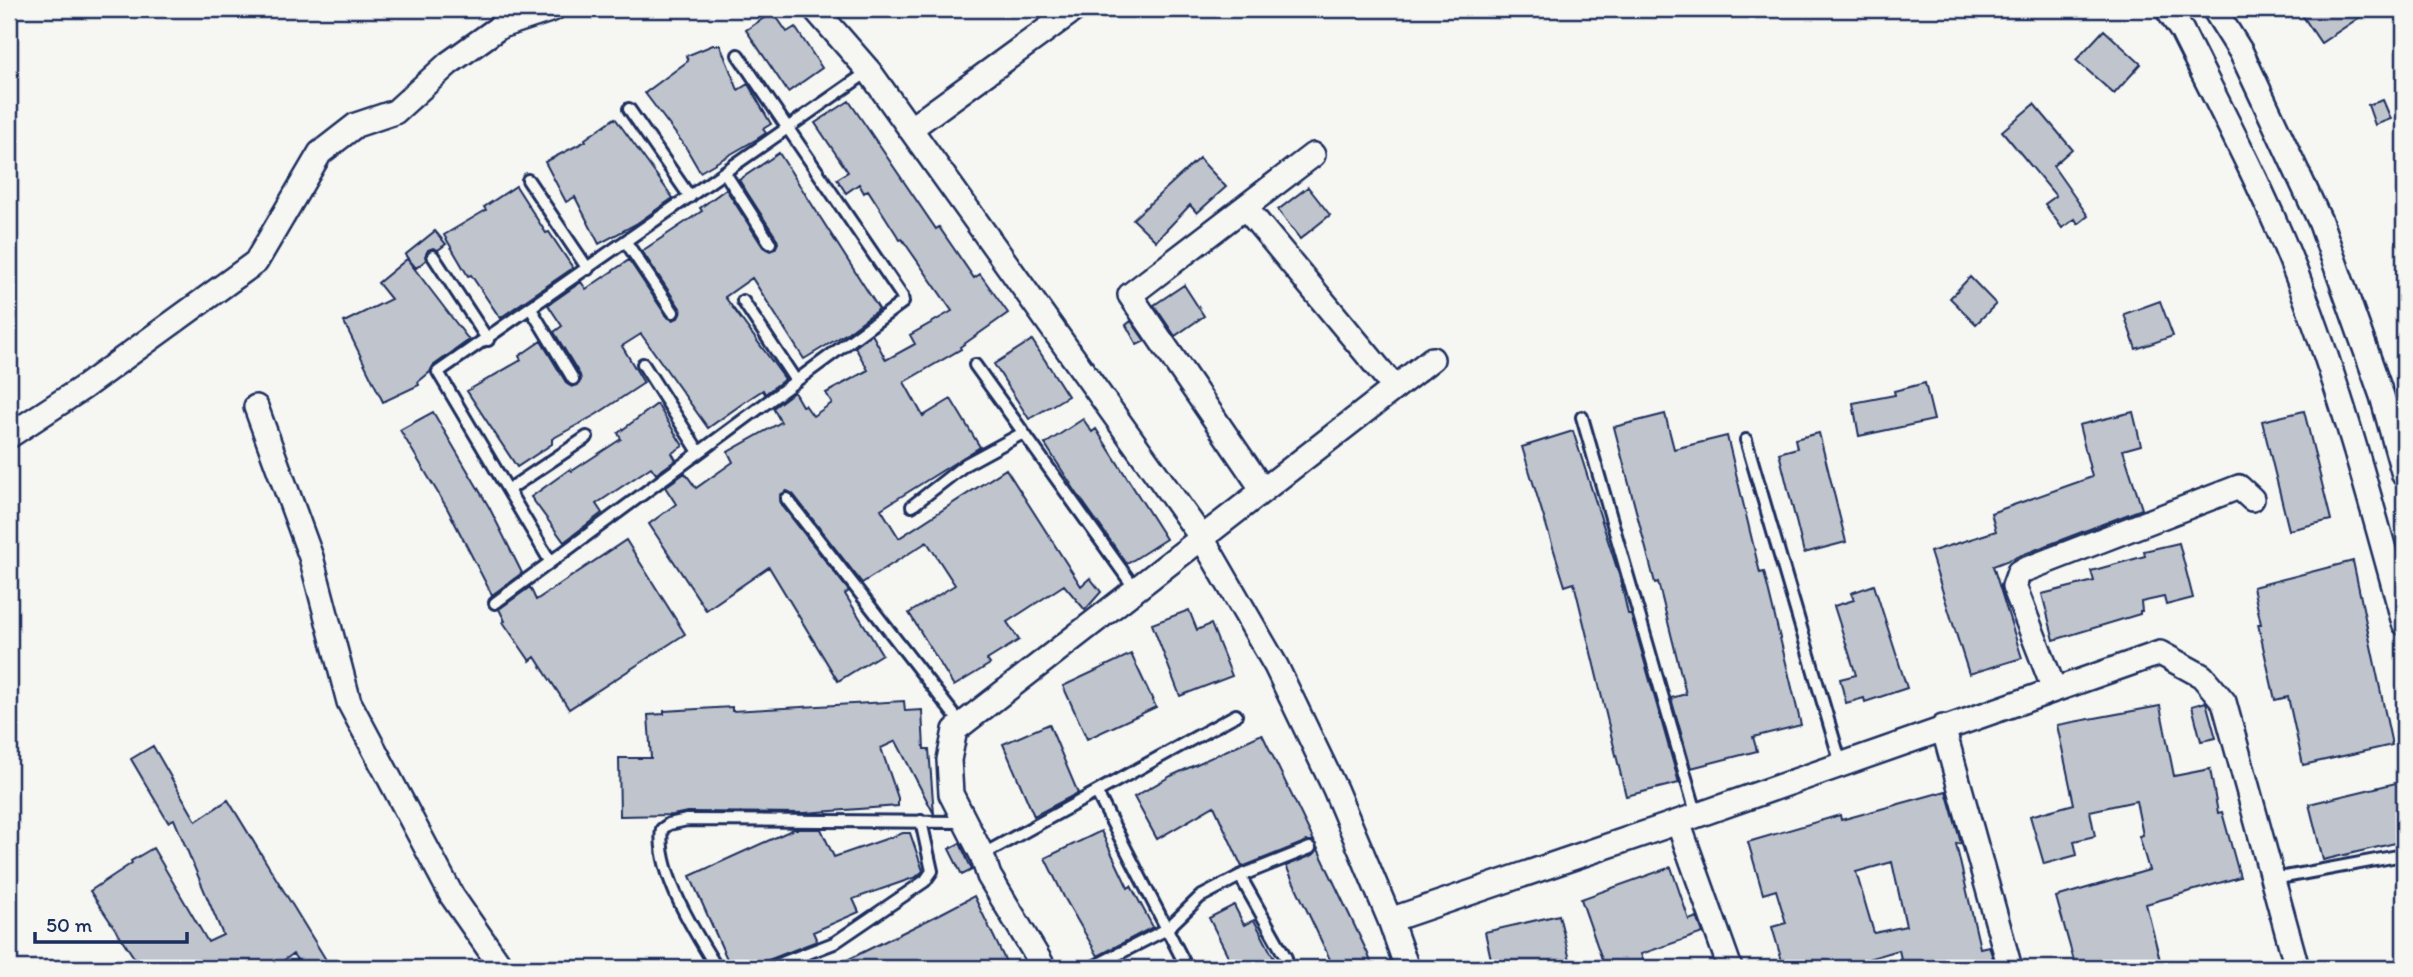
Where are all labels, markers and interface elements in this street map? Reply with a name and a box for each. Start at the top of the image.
scale bar [35,900,187,944]
text: 50 m [46,912,93,937]

